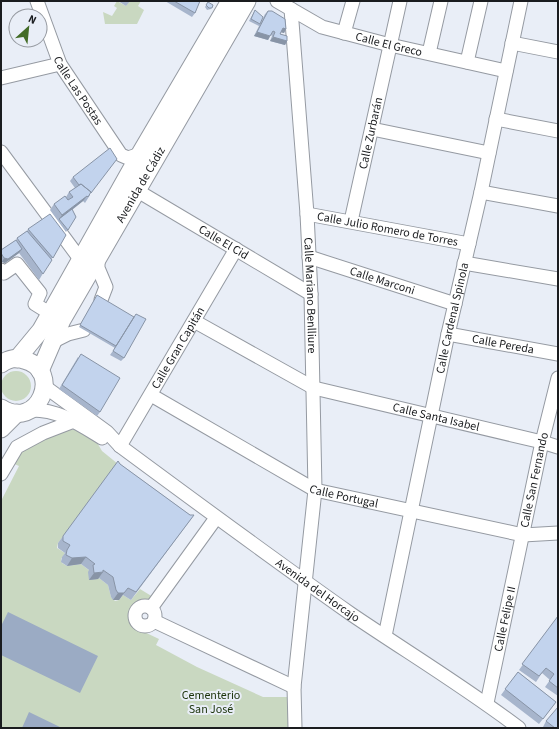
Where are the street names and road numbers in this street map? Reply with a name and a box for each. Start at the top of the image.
street label: Calle El Greco [354,28,424,60]
street label: Calle Las Postas [49,54,107,128]
street label: Calle Zurbarán [354,95,387,171]
street label: Avenida de Cádiz [112,143,169,226]
street label: Calle Julio Romero de Torres [316,208,460,250]
street label: Calle El Cid [195,221,252,264]
street label: Calle Mariano Benlliure [300,237,321,354]
street label: Calle Cardenal Spinola [431,261,473,375]
street label: Calle Marconi [348,262,417,299]
street label: Calle Gran Capitán [147,303,209,392]
street label: Calle Pereda [471,330,535,358]
street label: Calle Santa Isabel [391,398,481,435]
street label: Calle San Fernando [516,430,553,529]
street label: Calle Portugal [306,480,380,512]
street label: Avenida del Horcajo [272,554,363,626]
street label: Calle Felipe II [490,585,520,653]

